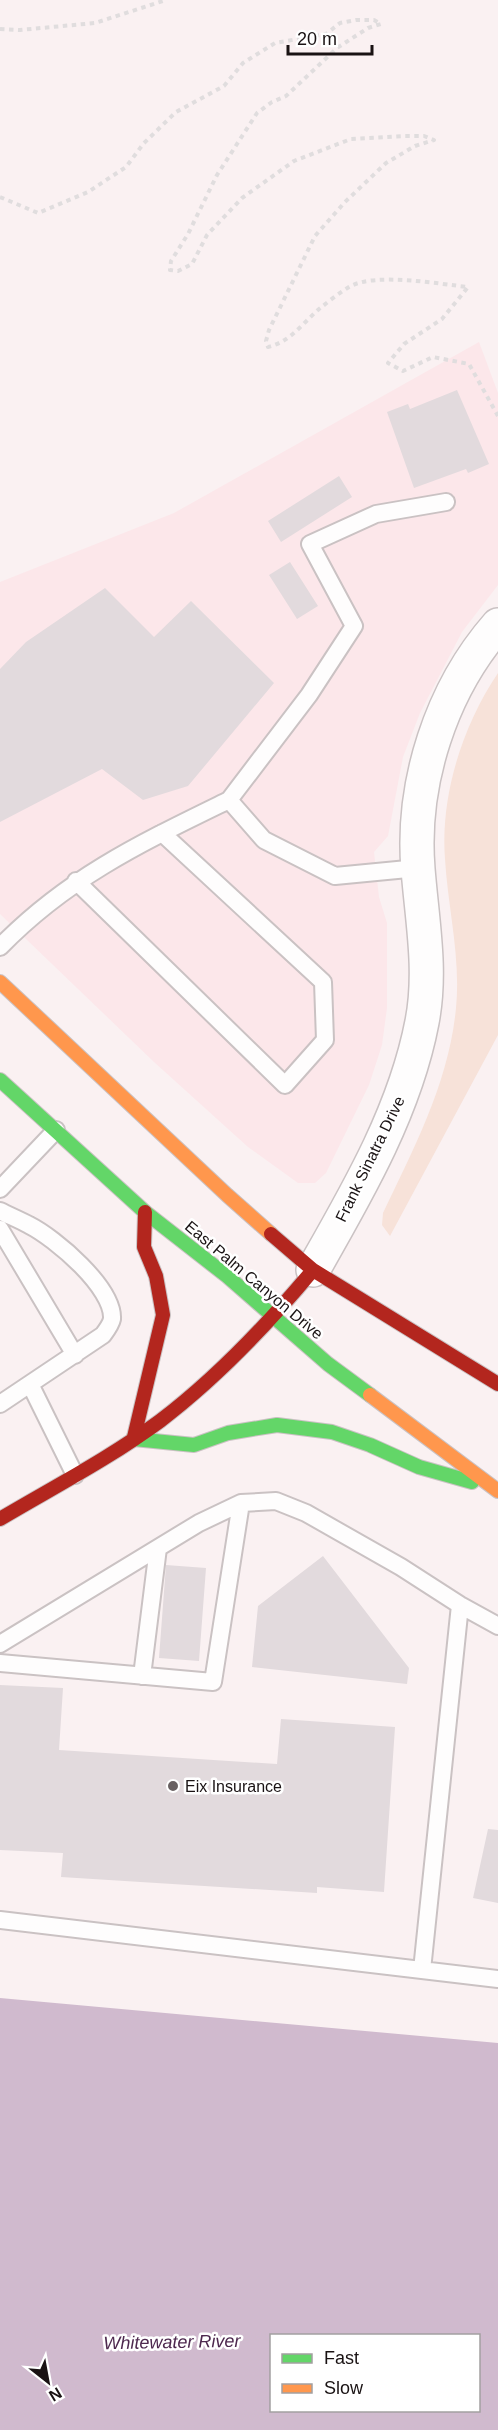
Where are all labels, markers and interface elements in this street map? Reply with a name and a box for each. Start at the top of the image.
scale bar [288,18,372,56]
text: 20 m [297,29,337,49]
street label: Frank Sinatra Drive [332,1093,408,1225]
street label: East Palm Canyon Drive [182,1217,326,1343]
place label: Eix Insurance [185,1778,282,1795]
marker: Eix Insurance [166,1779,180,1793]
water label: Whitewater River [103,2331,242,2353]
legend [270,2334,480,2412]
text: Fast [324,2348,359,2368]
north arrow [18,2352,78,2412]
text: Slow [324,2378,364,2398]
text: N [46,2384,65,2405]

